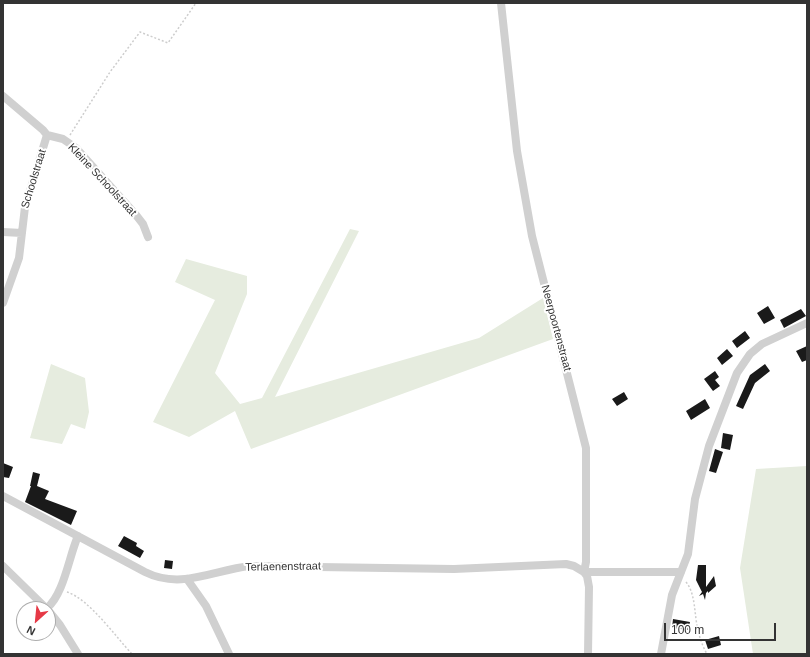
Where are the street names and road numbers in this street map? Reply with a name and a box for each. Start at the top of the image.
street label: Kleine Schoolstraat [65,141,139,219]
street label: Schoolstraat [19,148,49,210]
street label: Neerpoortenstraat [538,283,574,373]
street label: Terlaenenstraat [245,560,321,574]

